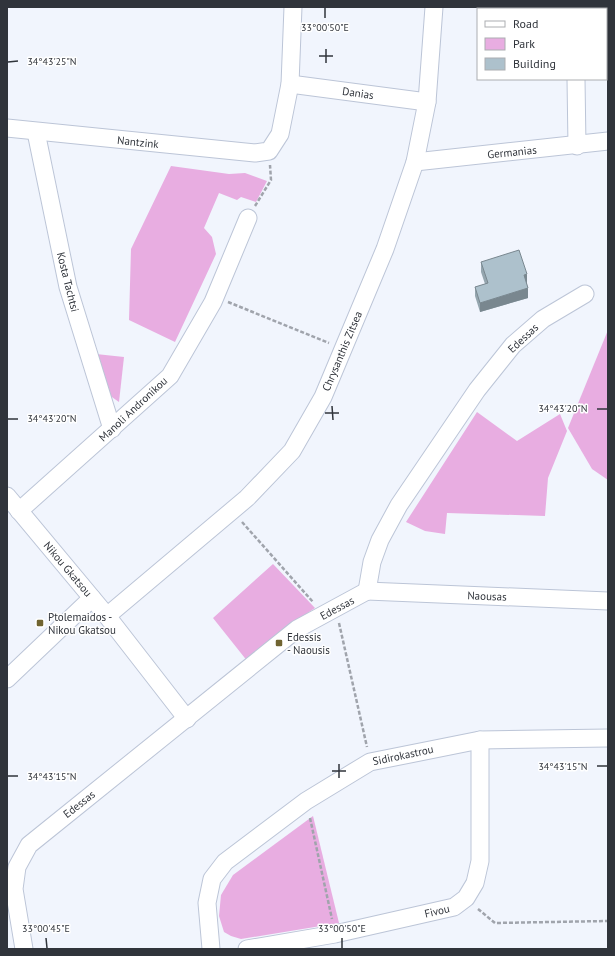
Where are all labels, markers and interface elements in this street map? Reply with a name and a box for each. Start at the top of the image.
legend [477,8,607,80]
text: Road [513,16,538,31]
text: 33°00'50"E [301,21,349,34]
text: Park [513,36,535,51]
text: 34°43'25"N [27,55,77,68]
text: Building [513,56,556,71]
street label: Danias [341,84,375,102]
street label: Nantzink [116,133,160,151]
street label: Germanias [487,142,538,162]
street label: Kosta Tachtsi [54,251,82,313]
street label: Chrysanthis Zitsea [319,309,365,393]
street label: Edessas [505,320,541,356]
street label: Manoli Andronikou [96,374,170,444]
text: 34°43'20"N [538,402,588,415]
text: 34°43'20"N [27,412,77,425]
street label: Nikou Gkatsou [41,538,95,600]
street label: Naousas [467,588,507,604]
street label: Edessas [317,593,357,623]
place label: Ptolemaidos - Nikou Gkatsou [48,610,116,637]
marker: Ptolemaidos - Nikou Gkatsou [35,618,45,628]
place label: Edessis - Naousis [287,630,330,657]
marker: Edessis - Naousis [274,638,284,648]
street label: Sidirokastrou [371,742,435,768]
text: 34°43'15"N [538,760,588,773]
text: 34°43'15"N [27,770,77,783]
street label: Edessas [60,787,98,821]
street label: Fivou [423,901,451,921]
text: 33°00'45"E [22,922,70,935]
text: 33°00'50"E [318,922,366,935]

